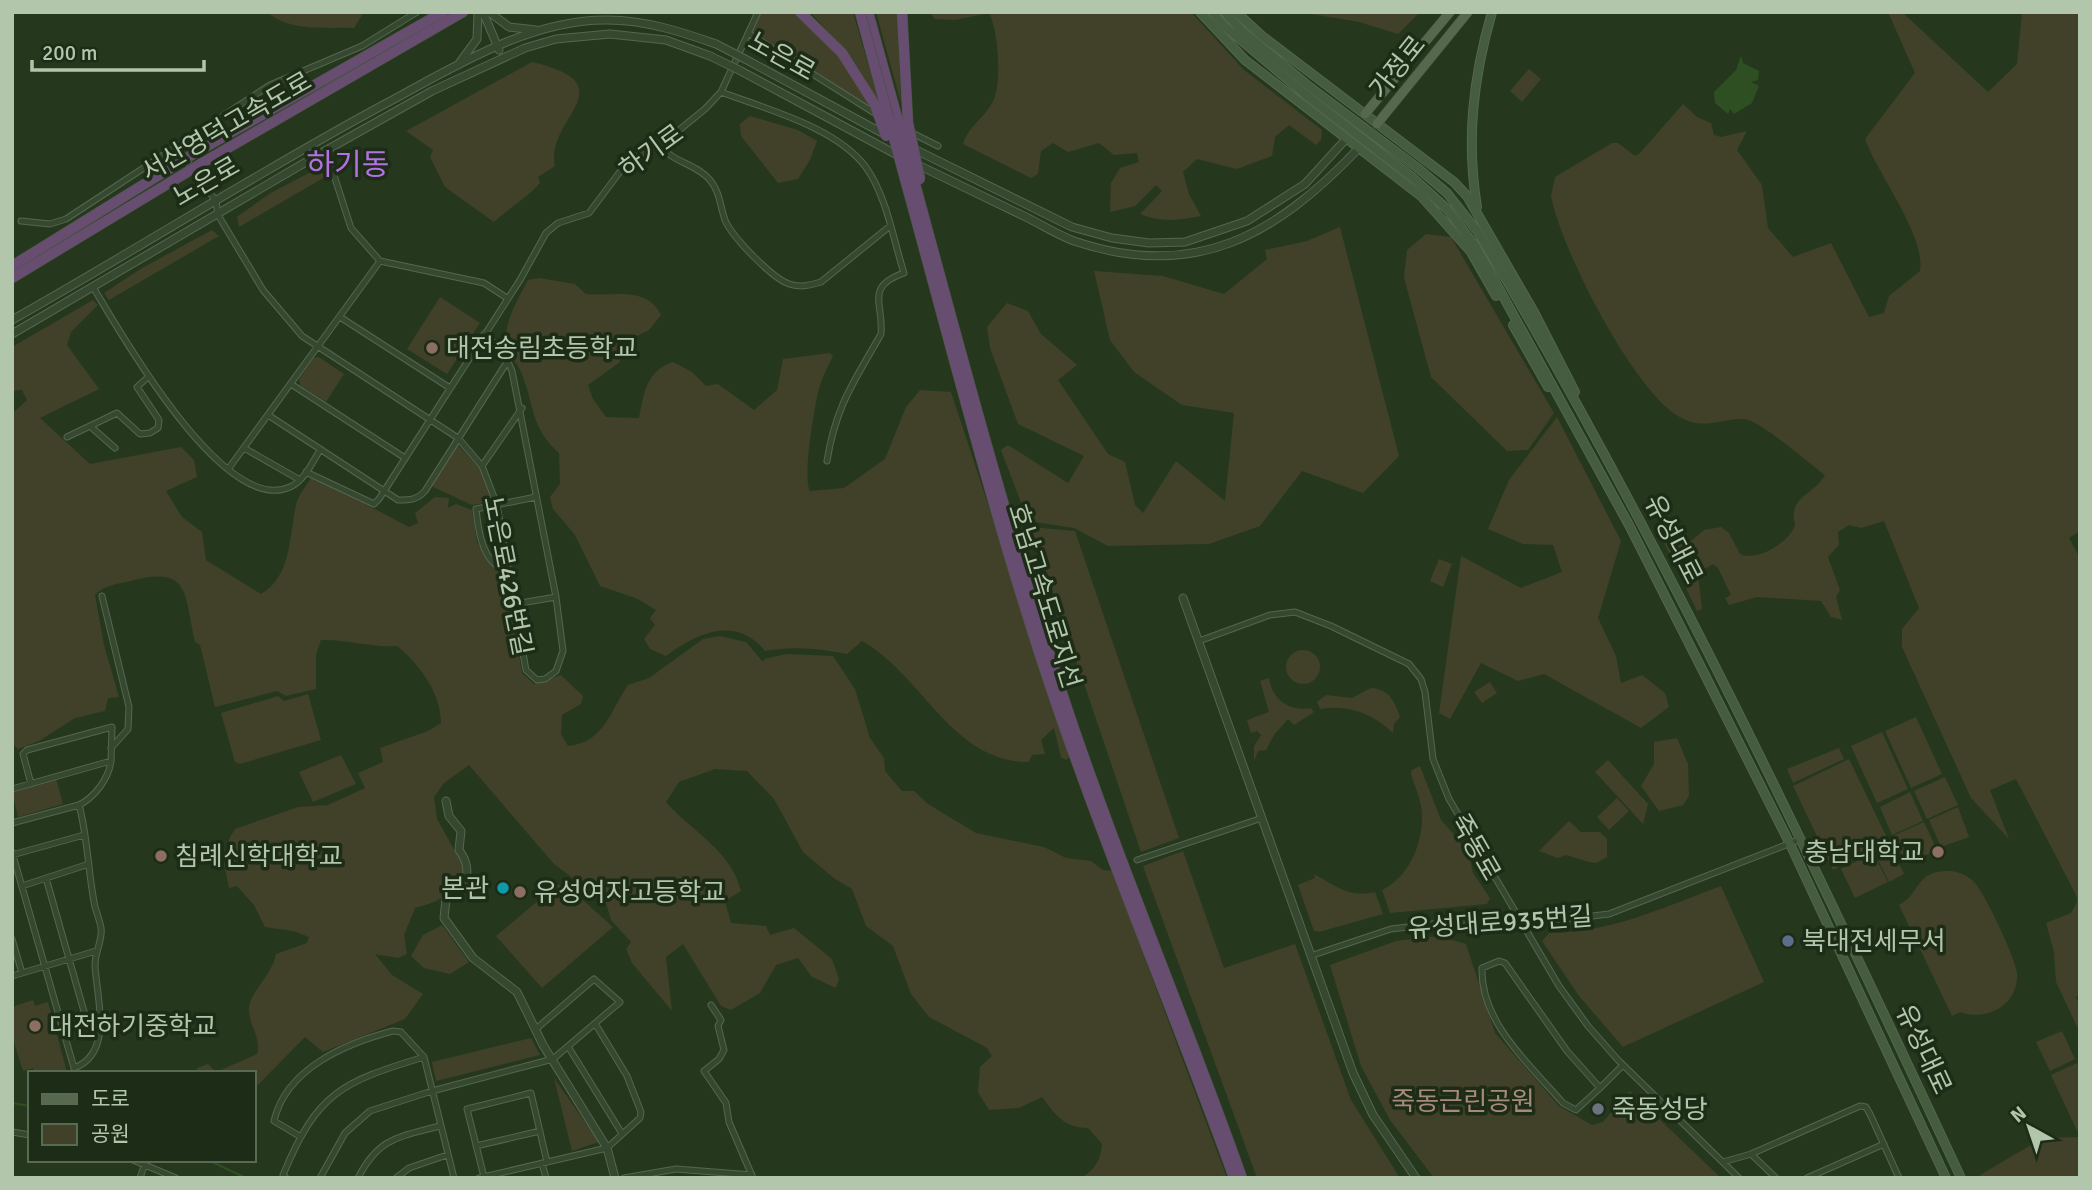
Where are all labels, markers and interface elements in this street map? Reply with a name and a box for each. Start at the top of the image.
street label: 노은로 [742,25,821,88]
scale bar [32,28,203,72]
street label: 가정로 [1363,30,1433,106]
text: 200 m [42,40,97,66]
street label: 서산영덕고속도로 [136,65,317,189]
street label: 하기로 [613,118,690,186]
district label: 하기동 [307,147,389,184]
street label: 노은로 [167,150,246,214]
place label: 대전송림초등학교 [446,333,637,365]
marker: 대전송림초등학교 [424,340,440,356]
street label: 유성대로 [1637,490,1709,589]
street label: 노은로426번길 [476,494,538,659]
street label: 호남고속도로지선 [1001,500,1087,692]
street label: 죽동로 [1443,808,1507,887]
place label: 충남대학교 [1804,837,1924,869]
place label: 침례신학대학교 [175,841,342,873]
marker: 충남대학교 [1930,844,1946,860]
marker: 침례신학대학교 [153,848,169,864]
place label: 본관 [441,873,489,905]
place label: 유성여자고등학교 [534,877,725,909]
marker: 본관 [495,880,511,896]
marker: 유성여자고등학교 [512,884,528,900]
street label: 유성대로935번길 [1406,901,1594,945]
place label: 북대전세무서 [1802,926,1946,958]
marker: 북대전세무서 [1780,933,1796,949]
street label: 유성대로 [1888,999,1958,1100]
place label: 대전하기중학교 [49,1011,216,1043]
marker: 대전하기중학교 [27,1018,43,1034]
legend [28,1071,256,1162]
text: 도로 [91,1086,130,1112]
park label: 죽동근린공원 [1391,1086,1535,1118]
north arrow [1994,1092,2064,1162]
place label: 죽동성당 [1612,1094,1708,1126]
marker: 죽동성당 [1590,1101,1606,1117]
text: N [2006,1101,2031,1128]
text: 공원 [91,1121,130,1147]

